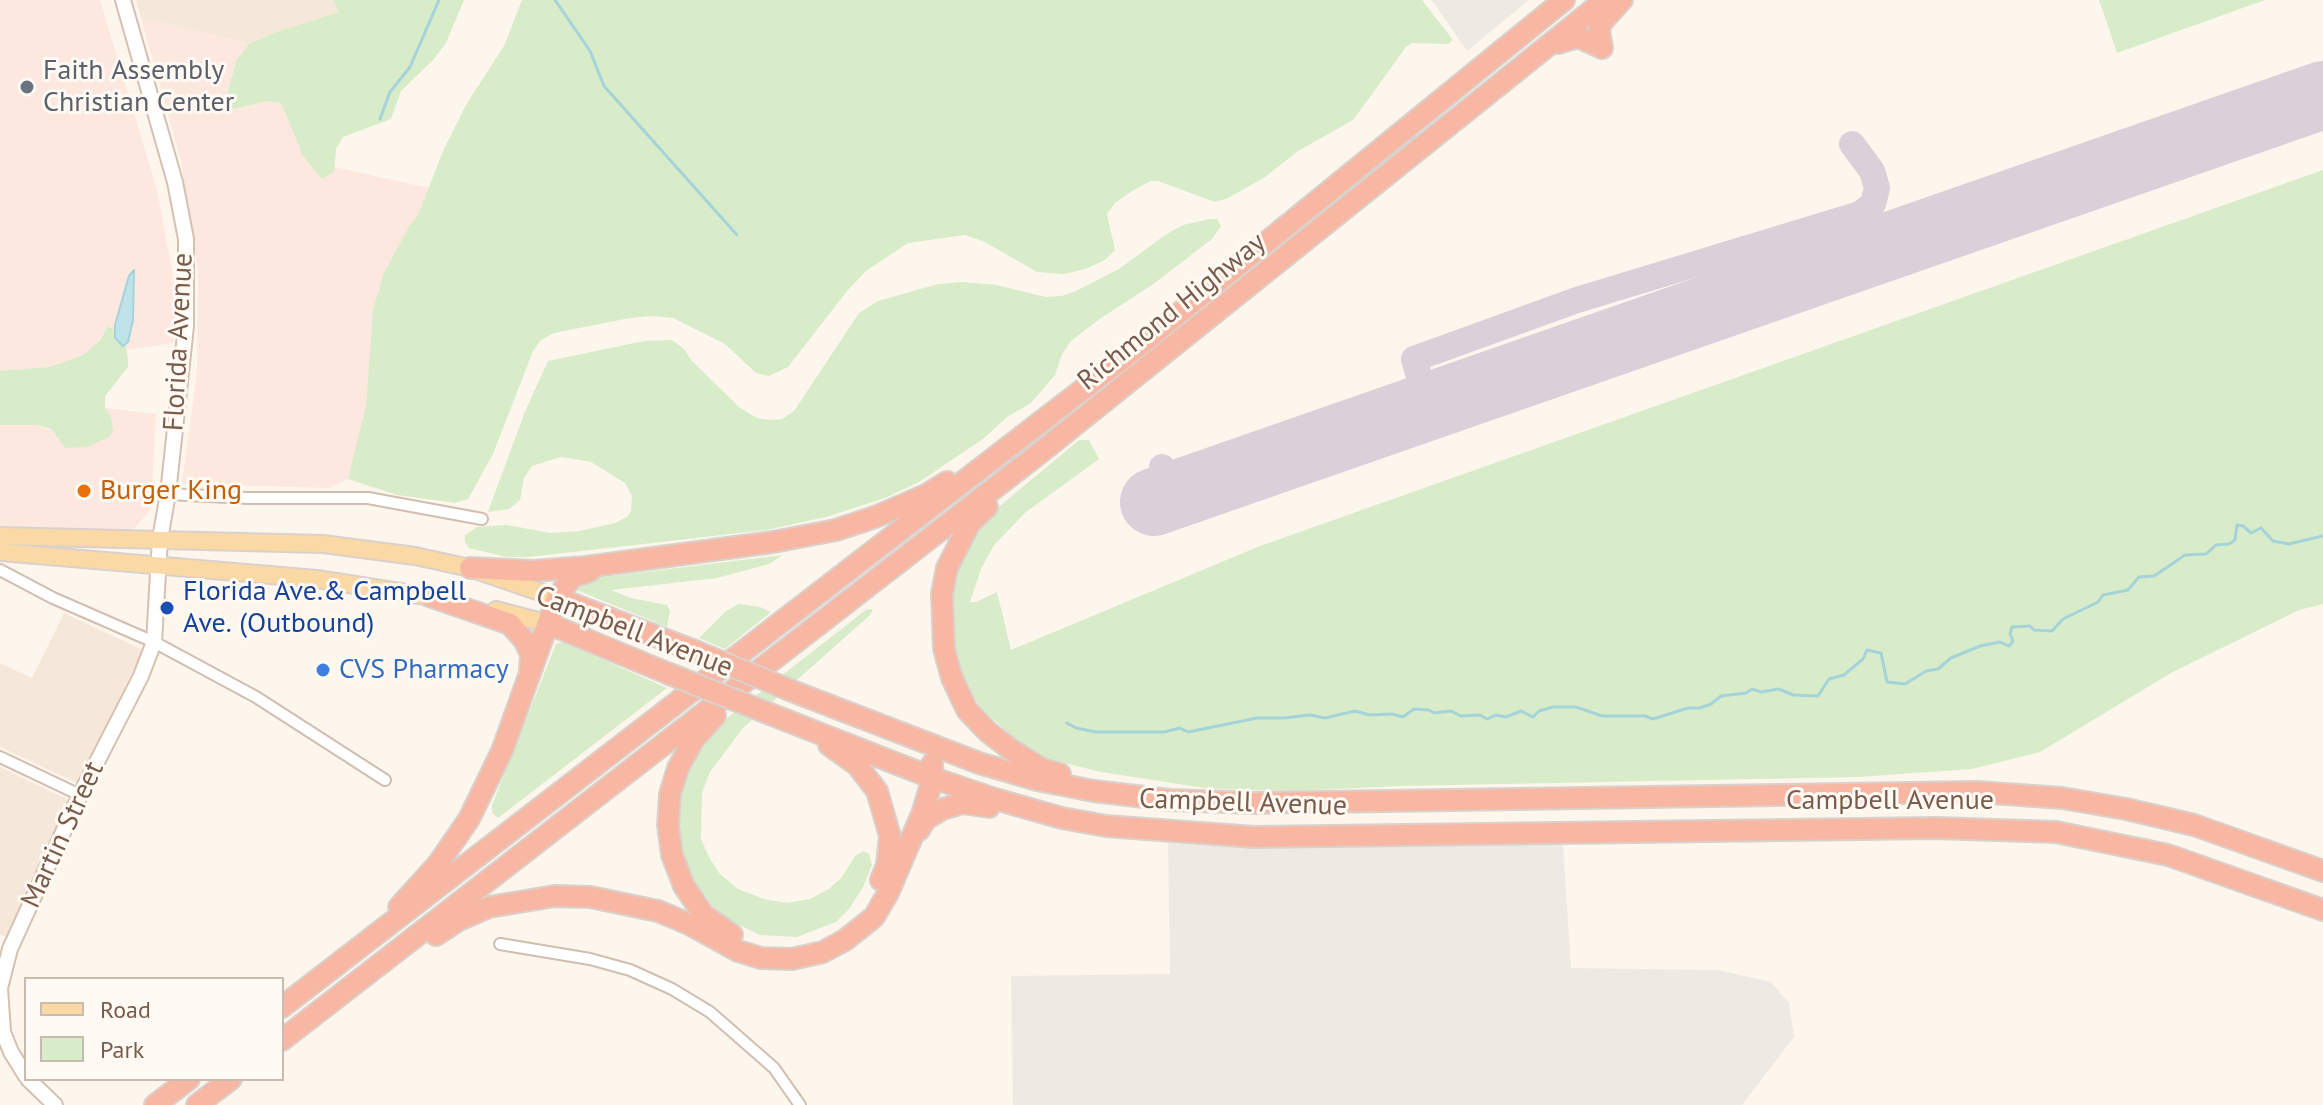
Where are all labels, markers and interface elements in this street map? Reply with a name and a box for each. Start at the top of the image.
place label: Faith Assembly Christian Center [43,54,234,120]
marker: Faith Assembly Christian Center [18,78,36,96]
street label: Richmond Highway [1071,226,1273,398]
street label: Florida Avenue [158,252,200,432]
place label: Burger King [100,474,242,508]
marker: Burger King [75,482,93,500]
place label: Florida Ave.& Campbell Ave. (Outbound) [183,575,466,641]
street label: Campbell Avenue [531,579,737,685]
marker: Florida Ave.& Campbell Ave. (Outbound) [158,599,176,617]
place label: CVS Pharmacy [339,653,509,687]
marker: CVS Pharmacy [314,661,332,679]
street label: Martin Street [14,756,112,914]
street label: Campbell Avenue [1139,783,1347,823]
street label: Campbell Avenue [1786,784,1994,818]
legend [24,977,284,1081]
text: Road [100,994,151,1025]
text: Park [100,1034,144,1065]

